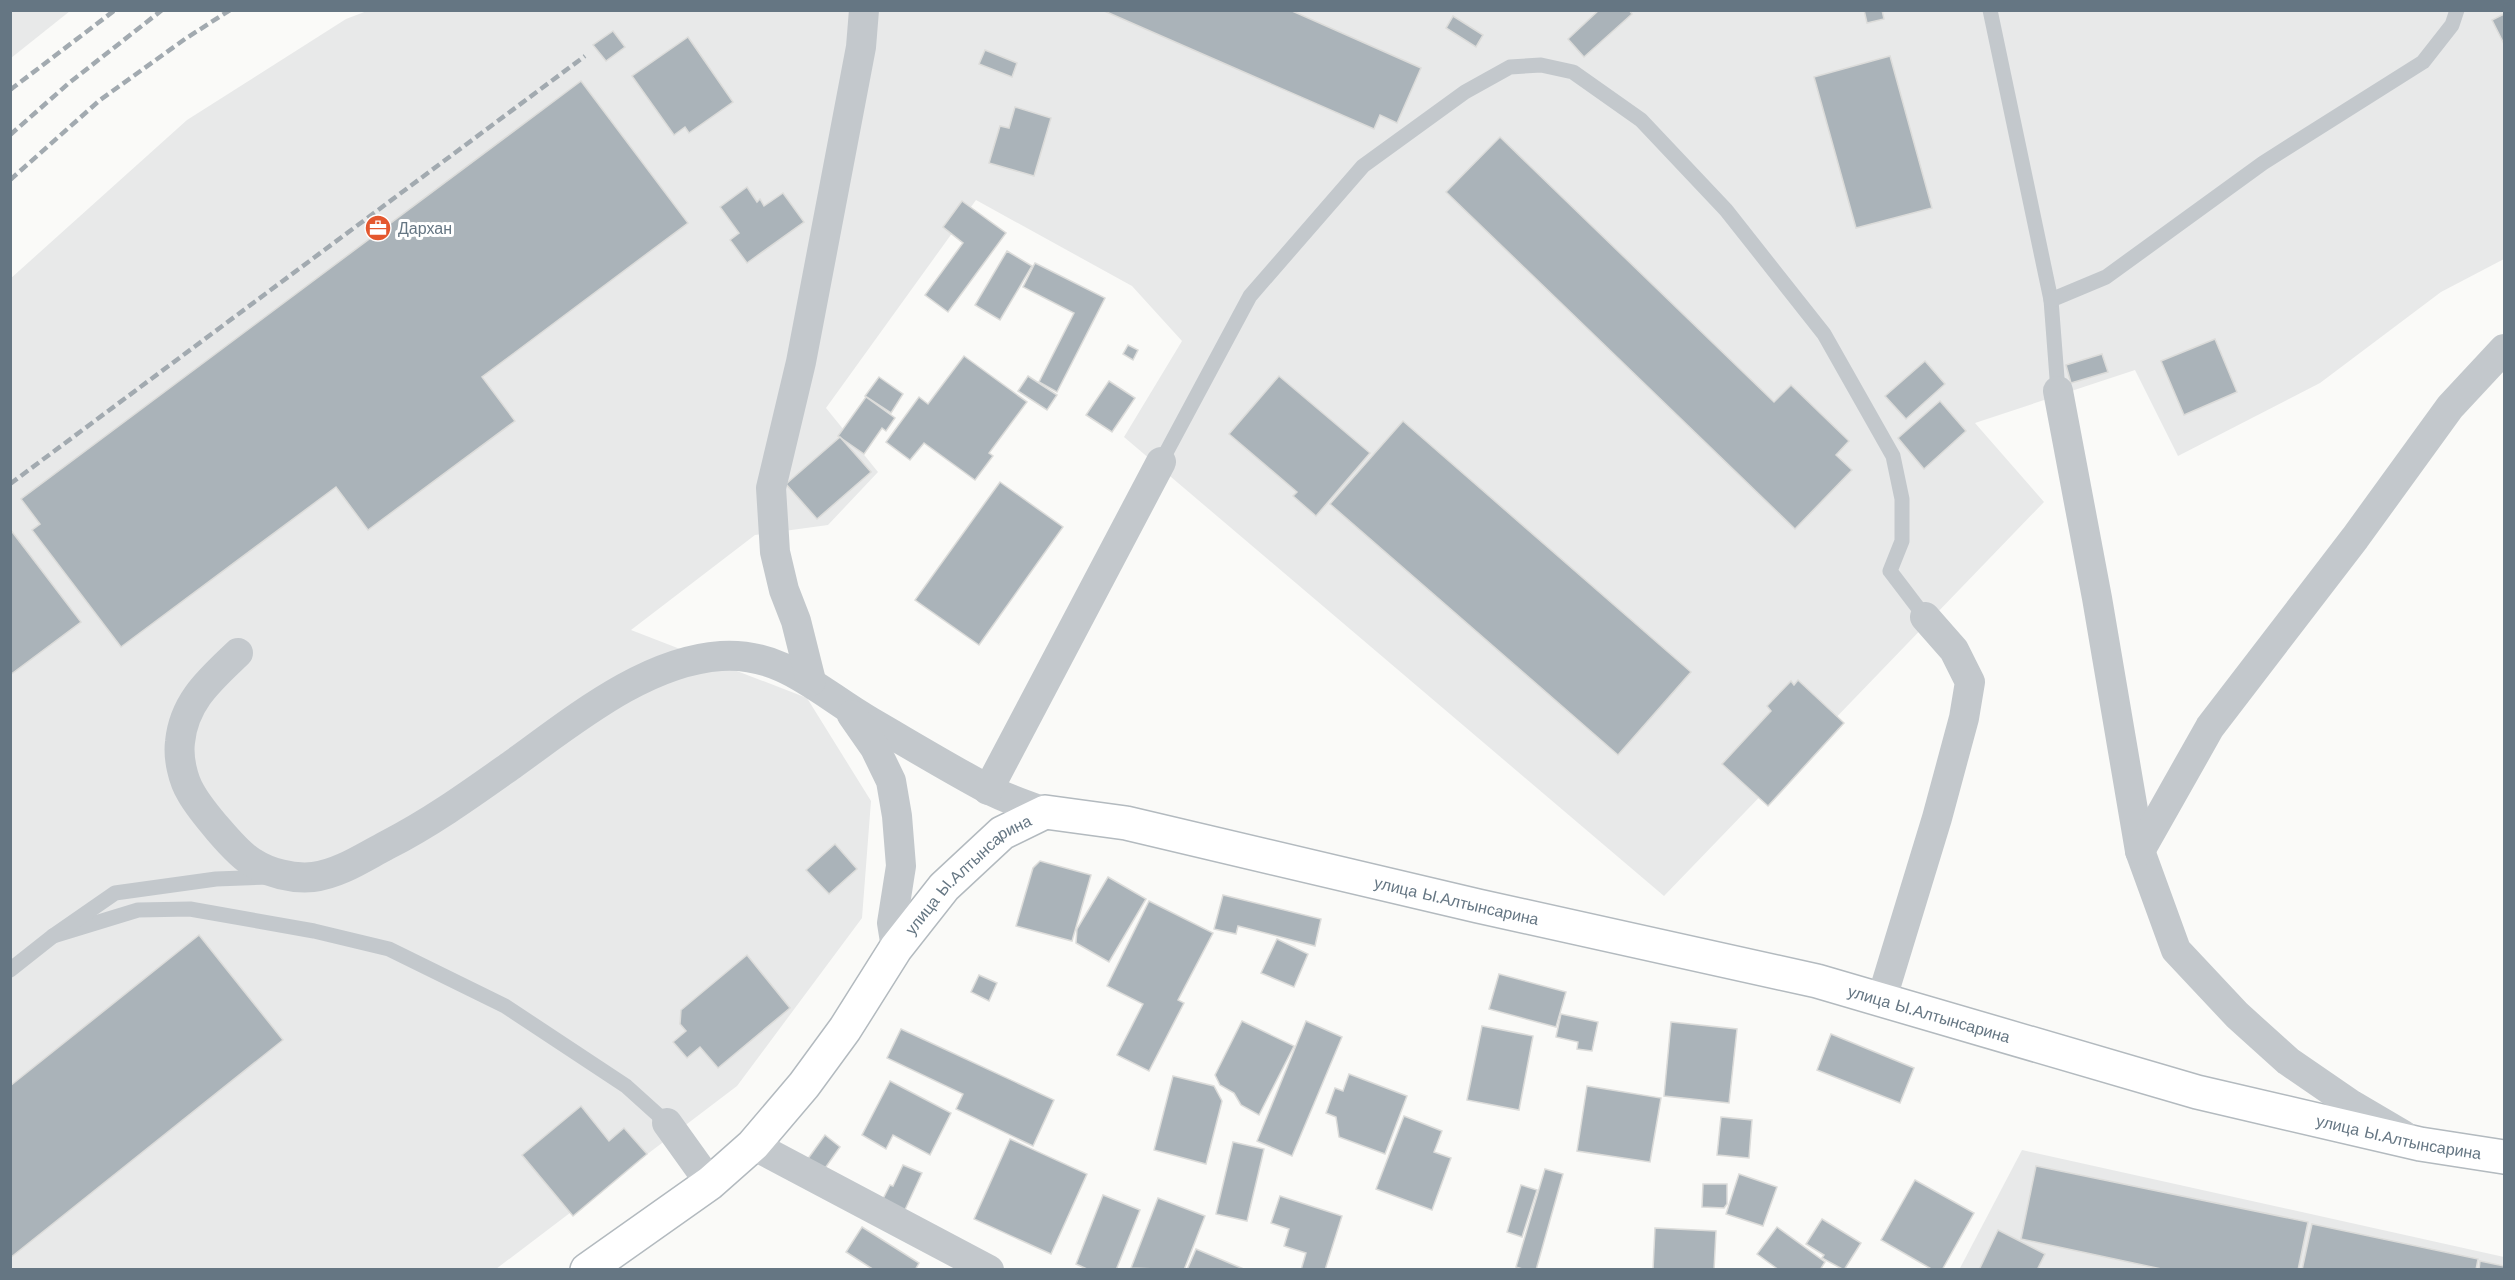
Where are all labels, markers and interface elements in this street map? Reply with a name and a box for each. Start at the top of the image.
office icon: Дархан [363,213,393,243]
place label: Дархан [398,219,452,238]
street label: улица Ы.Алтынсарина [901,811,1035,938]
street label: улица Ы.Алтынсарина [1372,873,1541,929]
street label: улица Ы.Алтынсарина [1846,982,2012,1047]
street label: улица Ы.Алтынсарина [2314,1111,2483,1163]

